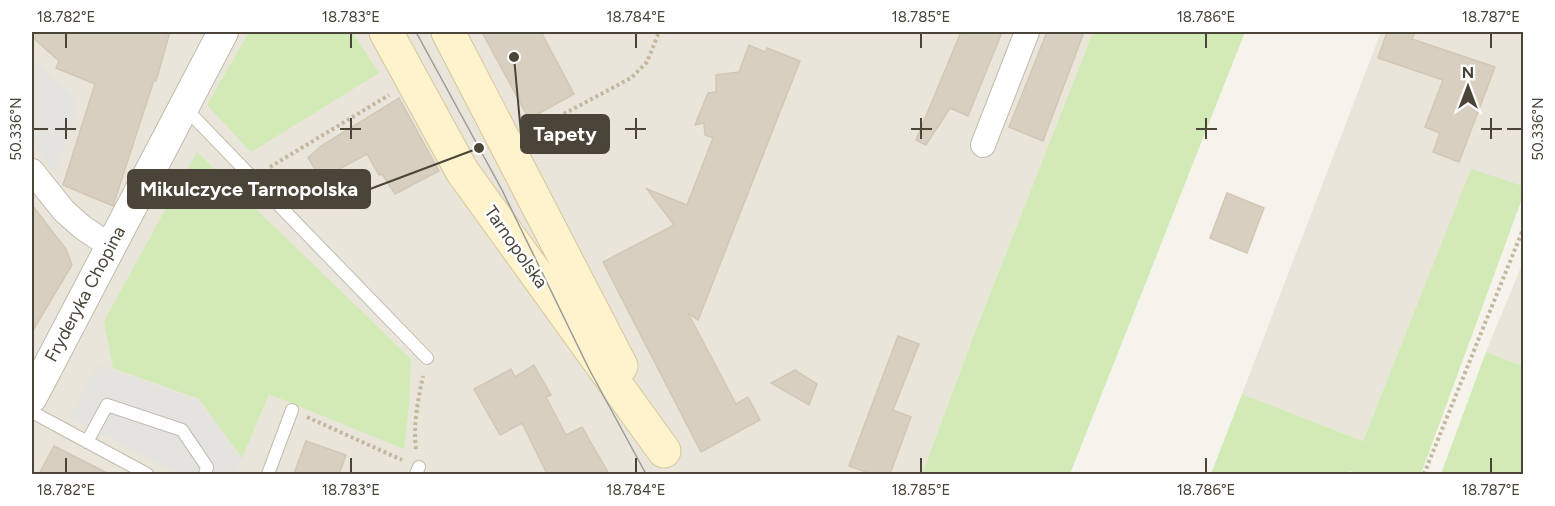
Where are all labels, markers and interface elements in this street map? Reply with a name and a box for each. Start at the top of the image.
text: 18.782°E [37,8,95,26]
text: 18.783°E [322,8,380,26]
text: 18.784°E [606,8,666,26]
text: 18.785°E [892,8,950,26]
text: 18.786°E [1177,8,1235,26]
text: 18.787°E [1462,8,1520,26]
north arrow [1438,57,1498,117]
text: N [1462,63,1474,82]
text: 50.336°N [7,97,25,161]
text: 50.336°N [1529,97,1547,161]
callout: Tapety [521,115,609,153]
text: Tapety [533,122,597,146]
callout: Mikulczyce Tarnopolska [128,170,370,208]
text: Mikulczyce Tarnopolska [140,177,358,201]
street label: Tarnopolska [480,201,552,293]
street label: Fryderyka Chopina [40,222,130,366]
text: 18.782°E [37,481,95,499]
text: 18.783°E [322,481,380,499]
text: 18.784°E [606,481,666,499]
text: 18.785°E [892,481,950,499]
text: 18.786°E [1177,481,1235,499]
text: 18.787°E [1462,481,1520,499]

